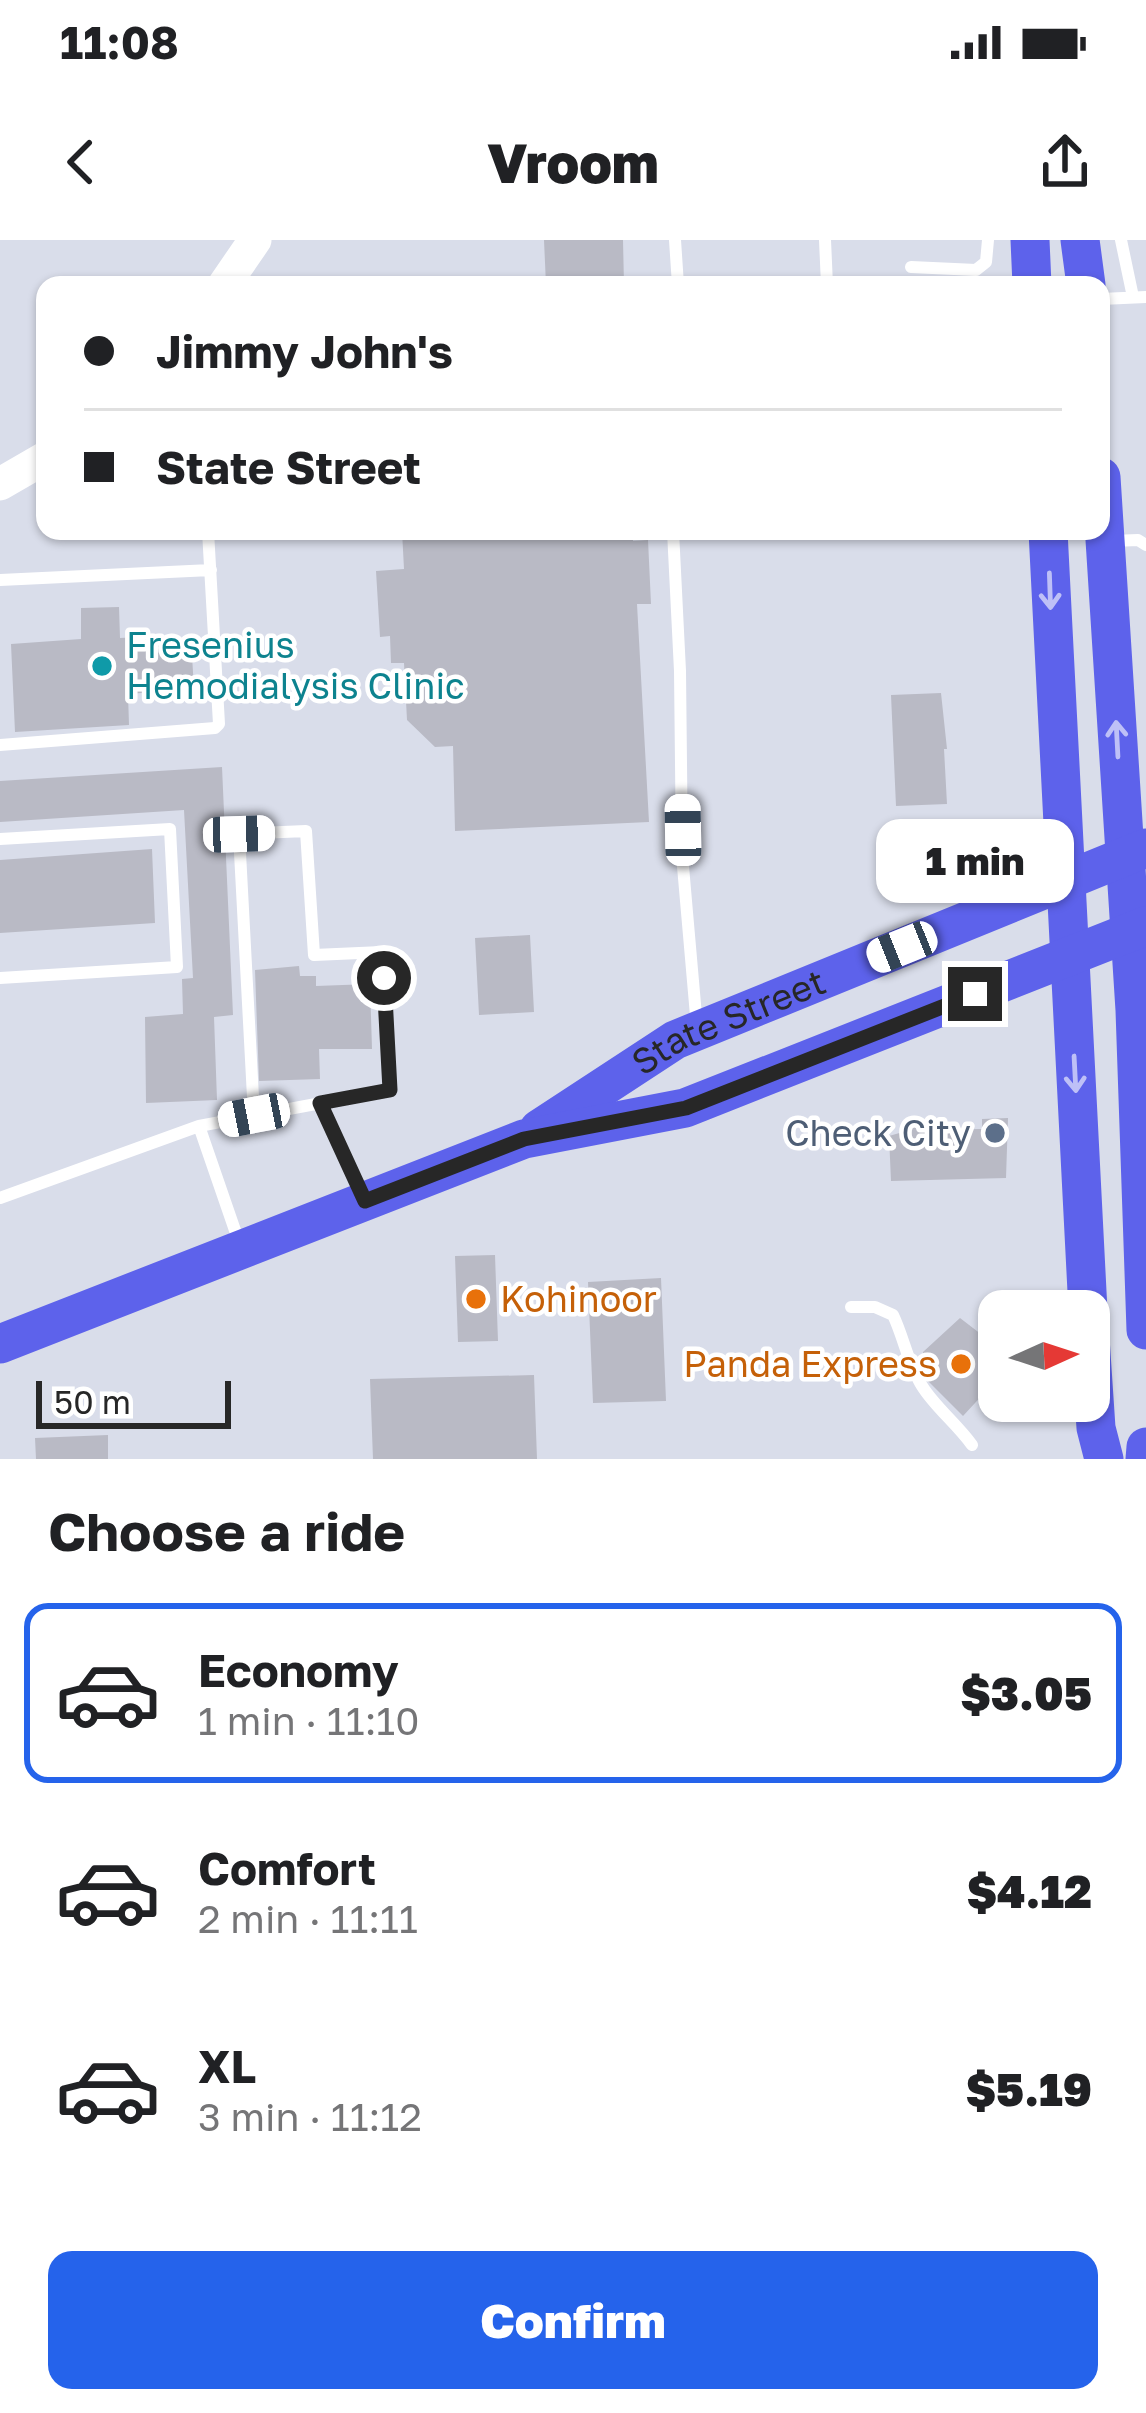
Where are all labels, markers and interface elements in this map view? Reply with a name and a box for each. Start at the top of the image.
text: 11:08 [60,15,179,69]
icon: back [48,129,114,195]
icon: share [1032,129,1098,195]
text: Vroom [487,130,659,195]
text: Jimmy John's [156,324,453,378]
text: State Street [156,440,421,494]
one-way arrow [1039,571,1062,610]
place label: Fresenius Hemodialysis Clinic [126,623,465,707]
marker: Fresenius Hemodialysis Clinic [89,653,115,679]
one-way arrow [1105,720,1128,759]
car [664,794,702,866]
car [202,815,276,853]
callout: 1 min [876,820,1074,904]
text: 1 min [925,837,1025,884]
car [862,917,942,977]
route start [357,951,411,1005]
street label: State Street [623,959,831,1083]
route end [948,967,1002,1021]
one-way arrow [1064,1054,1087,1093]
car [215,1090,293,1140]
place label: Check City [785,1111,971,1154]
marker: Check City [982,1120,1008,1146]
place label: Kohinoor [500,1277,657,1320]
marker: Kohinoor [463,1286,489,1312]
north arrow [978,1290,1110,1422]
map controls [978,1290,1110,1422]
place label: Panda Express [683,1342,937,1385]
marker: Panda Express [948,1351,974,1377]
scale bar [36,1375,231,1428]
text: 50 m [54,1382,131,1421]
text: Choose a ride [48,1498,405,1563]
icon: car [54,1639,162,1747]
text: Economy [198,1643,399,1697]
text: $3.05 [961,1666,1092,1720]
text: 1 min · 11:10 [198,1697,419,1744]
icon: car [54,1837,162,1945]
text: Comfort [198,1841,376,1895]
text: $4.12 [967,1864,1092,1918]
text: 2 min · 11:11 [198,1895,418,1942]
icon: car [54,2035,162,2143]
text: XL [198,2039,256,2093]
text: $5.19 [966,2062,1092,2116]
text: 3 min · 11:12 [198,2093,422,2140]
button: Confirm [48,2251,1098,2389]

